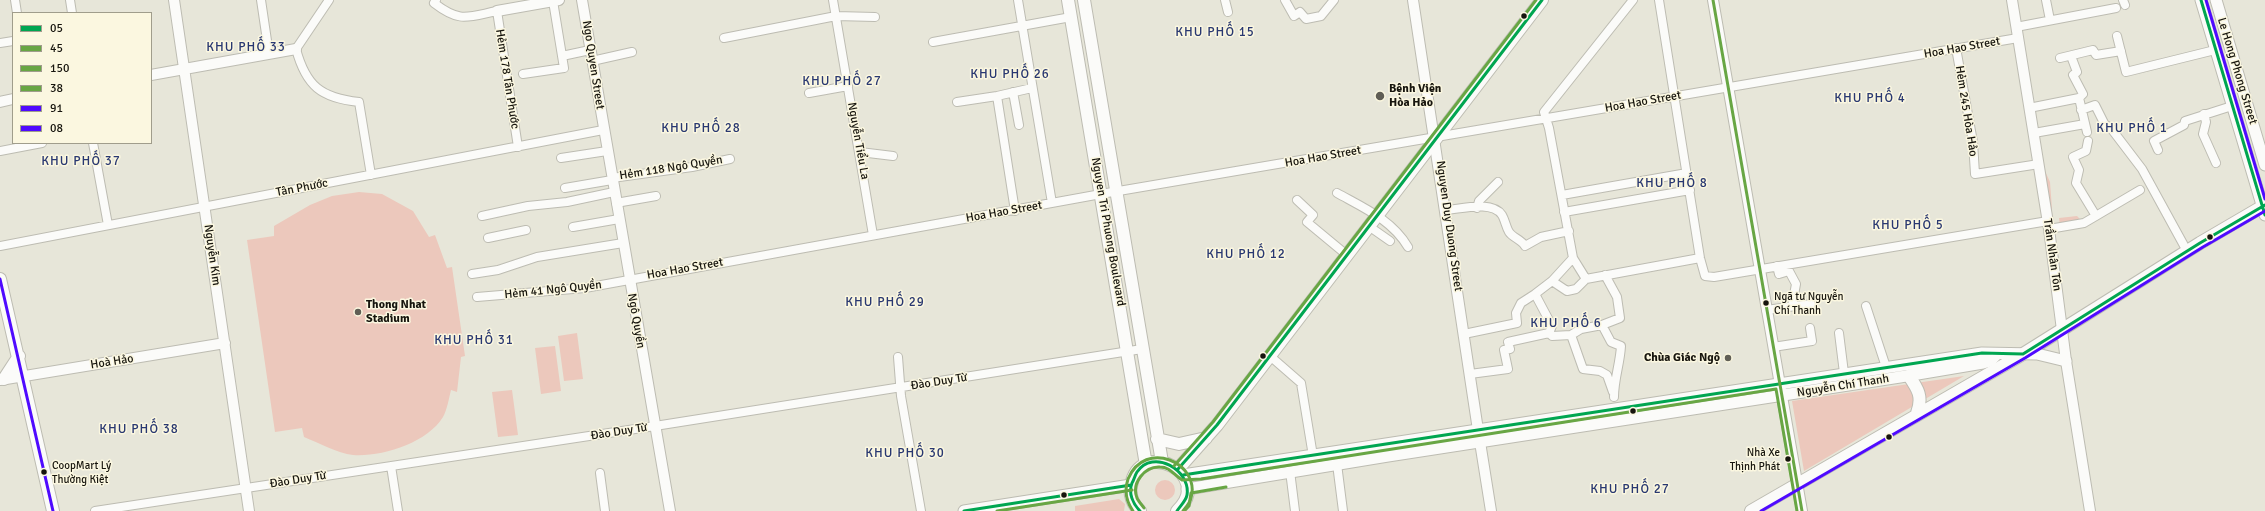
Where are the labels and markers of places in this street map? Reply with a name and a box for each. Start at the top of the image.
unlabelled marker [1519,11,1529,21]
place label: Bệnh Viện Hòa Hảo [1389,82,1441,110]
marker: Bệnh Viện Hòa Hảo [1374,90,1386,102]
unlabelled marker [2205,232,2215,242]
place label: Ngã tư Nguyễn Chí Thanh [1774,290,1844,316]
place label: Thong Nhat Stadium [366,298,426,326]
marker: Ngã tư Nguyễn Chí Thanh [1761,298,1771,308]
marker: Thong Nhat Stadium [353,307,363,317]
unlabelled marker [1258,351,1268,361]
place label: Chùa Giác Ngộ [1644,351,1720,365]
marker: Chùa Giác Ngộ [1723,353,1733,363]
unlabelled marker [1628,406,1638,416]
unlabelled marker [1884,432,1894,442]
place label: Nhà Xe Thịnh Phát [1730,446,1780,472]
marker: Nhà Xe Thịnh Phát [1783,454,1793,464]
place label: CoopMart Lý Thường Kiệt [52,459,111,485]
marker: CoopMart Lý Thường Kiệt [39,467,49,477]
unlabelled marker [1059,490,1069,500]

